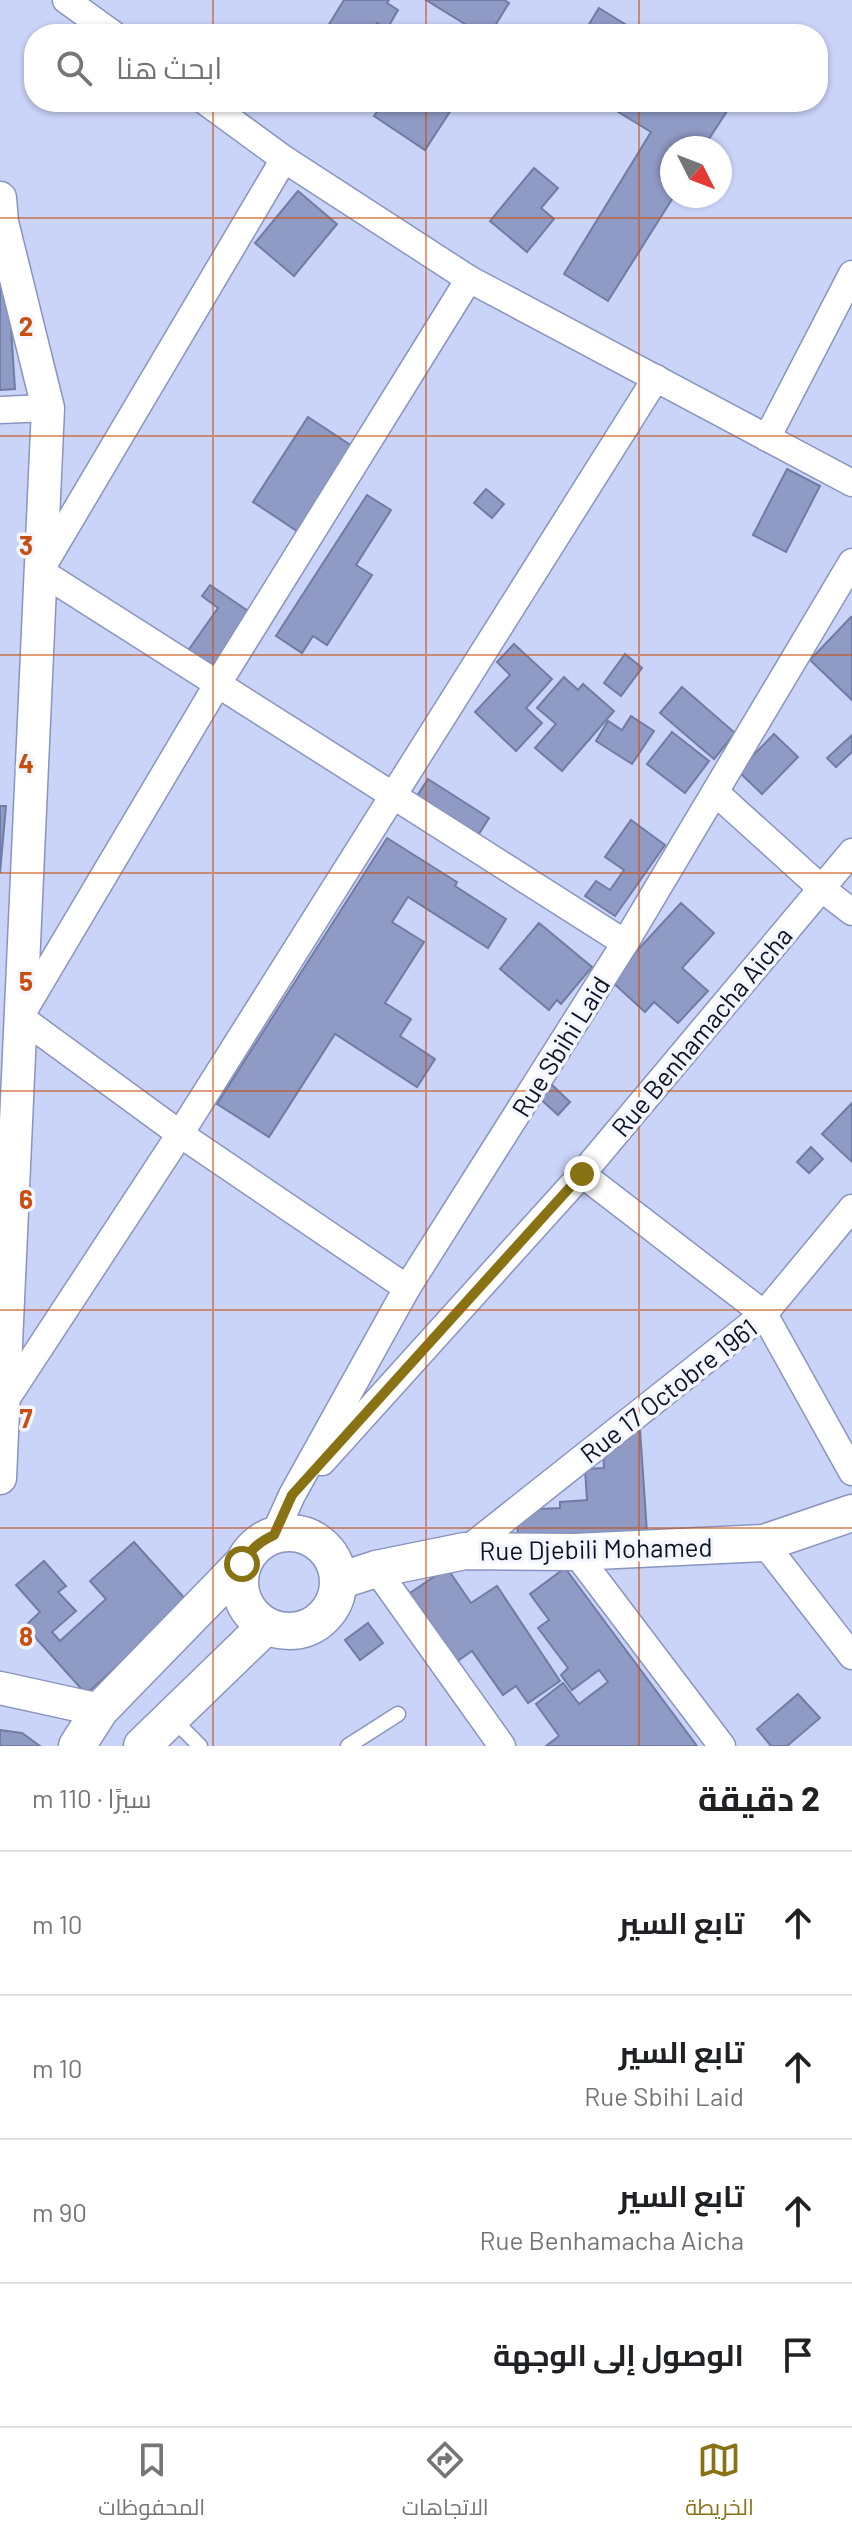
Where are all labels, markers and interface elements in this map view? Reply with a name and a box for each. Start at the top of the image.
search box [24,24,828,112]
icon: search [52,46,96,90]
text: ابحث هنا [116,49,222,85]
north arrow [660,136,732,208]
text: 2 [19,310,33,341]
text: 3 [19,529,33,560]
text: 4 [18,747,34,778]
street label: Rue Benhamacha Aicha [604,920,798,1142]
text: 5 [19,965,33,996]
street label: Rue Sbihi Laid [505,970,615,1122]
route end [564,1156,600,1192]
text: 6 [19,1183,33,1214]
street label: Rue 17 Octobre 1961 [573,1311,763,1469]
text: 7 [20,1402,33,1433]
street label: Rue Djebili Mohamed [479,1530,713,1566]
route start [224,1546,260,1582]
text: 8 [19,1620,33,1651]
text: 2 دقيقة [698,1777,820,1818]
text: سيرًا · 110 m [32,1782,152,1813]
icon: ahead [776,1901,820,1945]
text: تابع السير [619,1904,744,1940]
text: 10 m [32,1908,83,1939]
text: تابع السير [619,2033,744,2069]
icon: ahead [776,2045,820,2089]
text: 10 m [32,2052,83,2083]
text: Rue Sbihi Laid [584,2080,744,2111]
text: تابع السير [619,2177,744,2213]
icon: ahead [776,2189,820,2233]
text: 90 m [32,2196,87,2227]
text: Rue Benhamacha Aicha [480,2224,744,2255]
icon: arrive [776,2333,820,2377]
text: الوصول إلى الوجهة [493,2336,744,2372]
tab: المحفوظات [98,2438,205,2528]
tab: الاتجاهات [402,2438,489,2528]
tab: الخريطة [685,2438,754,2528]

